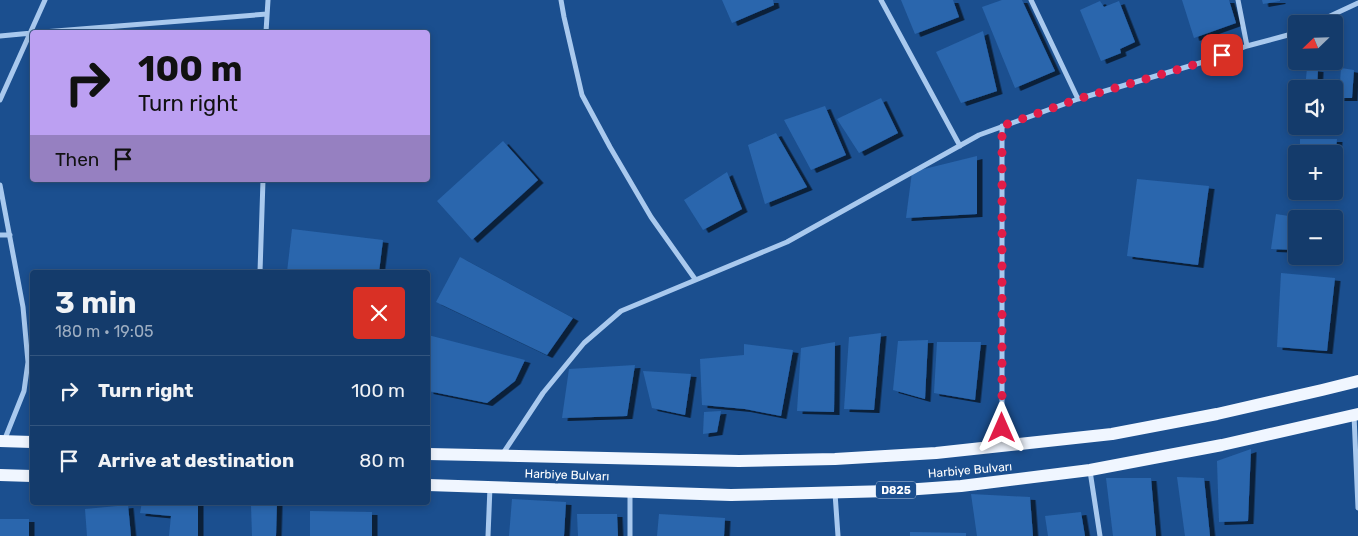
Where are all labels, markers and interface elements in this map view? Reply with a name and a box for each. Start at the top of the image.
north arrow [1288,15,1342,70]
map controls [1288,15,1343,265]
pin [1201,34,1243,76]
icon: arrive [1208,41,1236,69]
text: 100 m [138,48,243,90]
icon: right [55,50,120,115]
button: sound [1288,80,1343,135]
text: Turn right [138,90,238,117]
icon: arrive [109,145,137,173]
button: + [1288,145,1343,200]
text: Then [55,148,99,171]
button: − [1288,210,1343,265]
text: 3 min [55,285,137,321]
button: close [353,287,405,339]
text: 180 m · 19:05 [55,322,154,341]
icon: right [55,377,83,405]
text: Turn right [98,379,193,402]
text: 100 m [351,379,405,402]
position arrow [975,401,1027,453]
icon: arrive [55,447,83,475]
text: Arrive at destination [98,449,294,472]
text: 80 m [359,449,405,472]
street label: Harbiye Bulvarı [927,459,1013,481]
street label: Harbiye Bulvarı [525,467,610,483]
road number: D825 [876,482,916,498]

